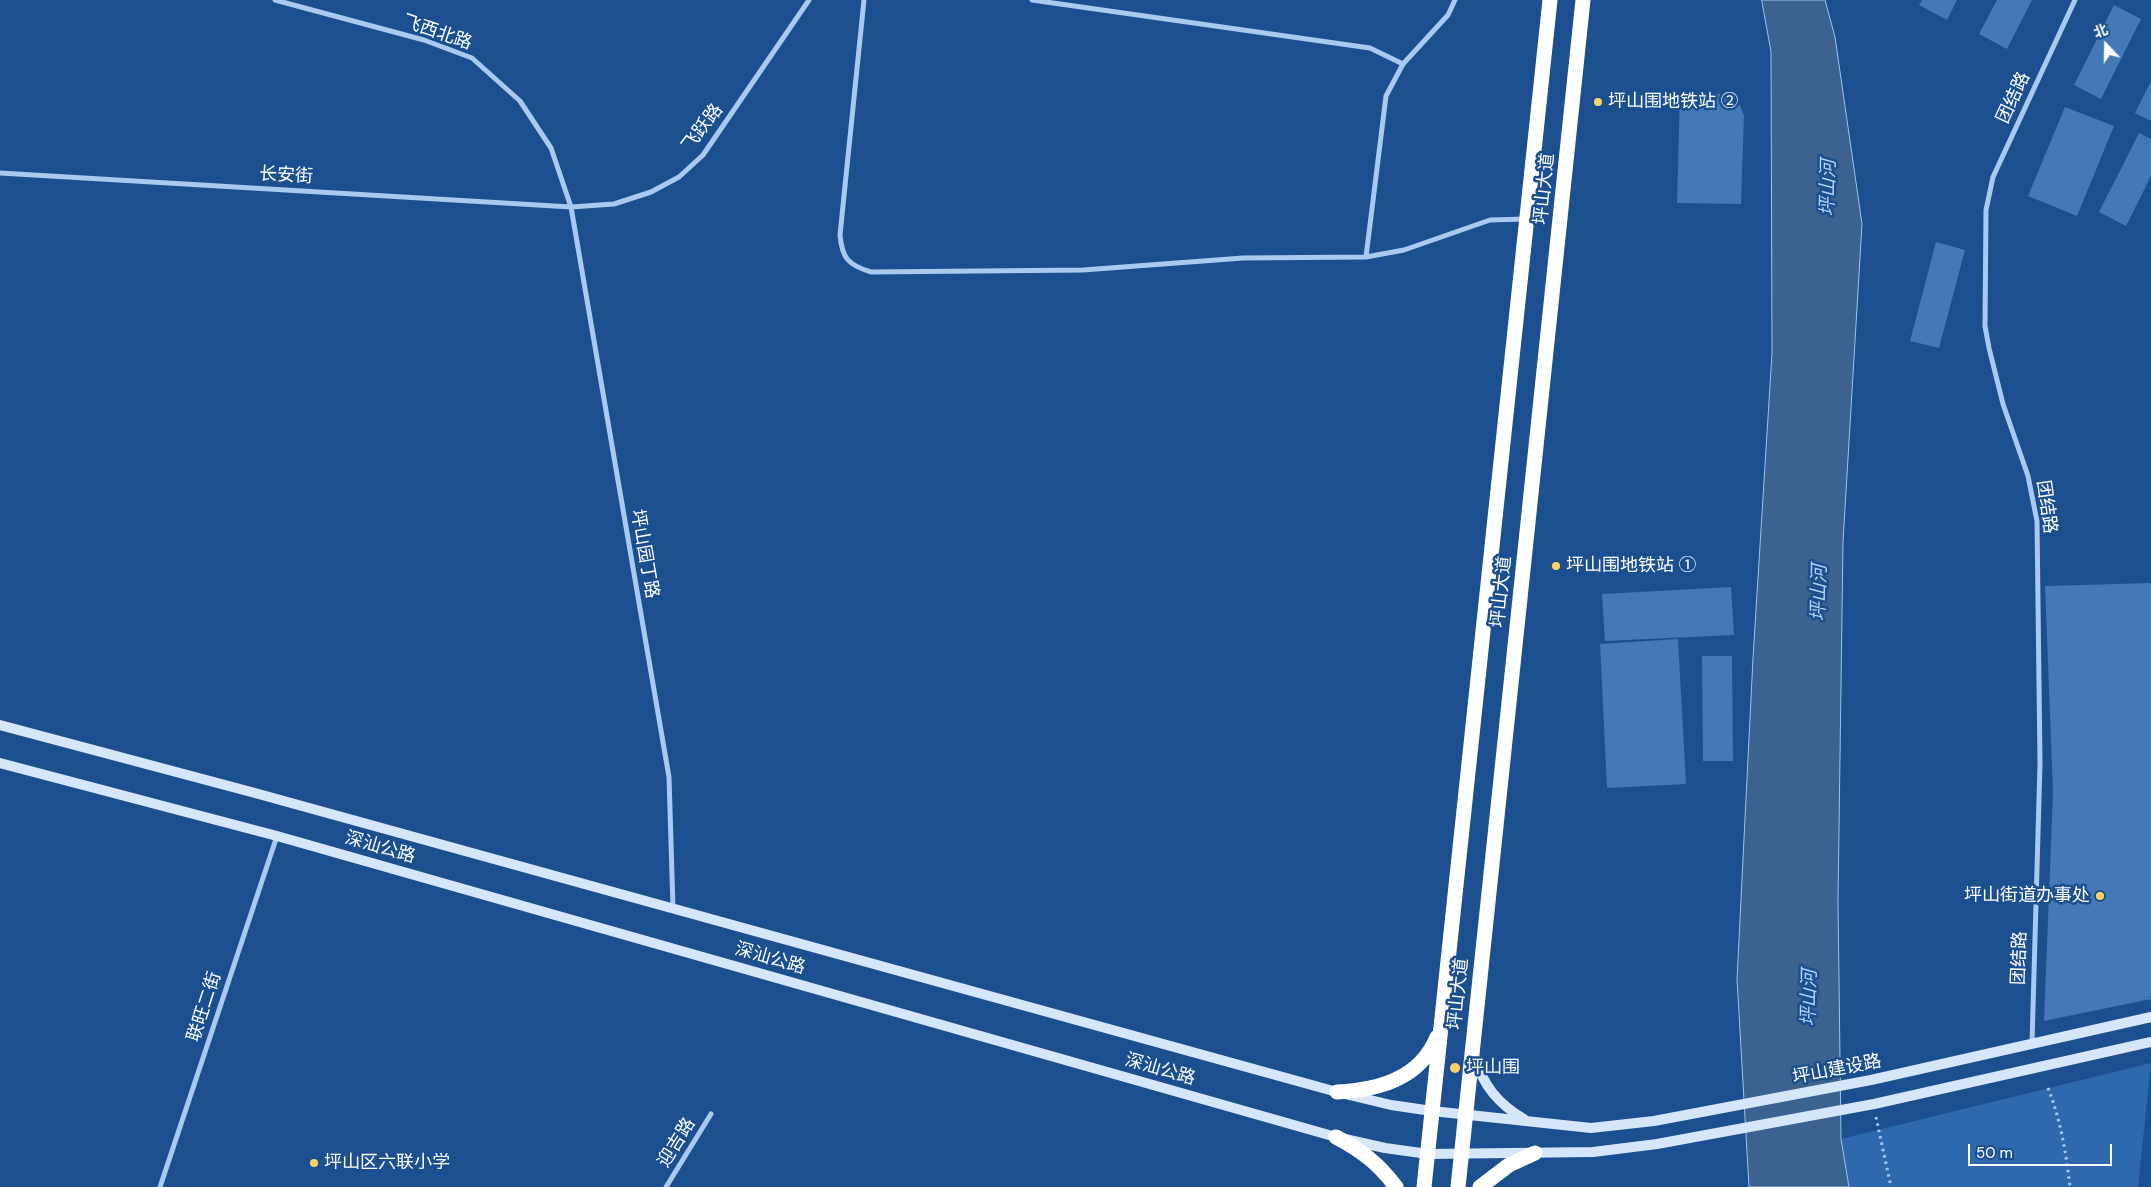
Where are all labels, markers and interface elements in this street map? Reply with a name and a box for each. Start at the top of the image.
street label: 飞西北路 [399,11,475,55]
north arrow [2081,20,2131,70]
text: 北 [2091,20,2110,42]
street label: 团结路 [1993,69,2035,127]
place label: 坪山围地铁站 ② [1608,91,1739,113]
marker: 坪山围地铁站 ② [1592,96,1604,108]
street label: 飞跃路 [678,100,728,156]
street label: 坪山大道 [1530,152,1560,226]
water label: 坪山河 [1817,159,1841,217]
street label: 长安街 [258,164,314,188]
street label: 团结路 [2032,479,2060,535]
street label: 坪山园丁路 [626,508,662,600]
street label: 坪山大道 [1487,555,1517,629]
place label: 坪山围地铁站 ① [1566,555,1697,577]
marker: 坪山围地铁站 ① [1550,560,1562,572]
water label: 坪山河 [1808,564,1832,622]
street label: 深汕公路 [342,828,418,868]
place label: 坪山街道办事处 [1964,885,2090,907]
marker: 坪山街道办事处 [2094,890,2106,902]
street label: 团结路 [2008,931,2032,985]
street label: 深汕公路 [732,939,808,979]
street label: 坪山大道 [1444,957,1474,1031]
street label: 联旺二街 [184,969,226,1045]
water label: 坪山河 [1798,969,1822,1027]
street label: 深汕公路 [1122,1050,1198,1090]
street label: 坪山建设路 [1791,1051,1883,1089]
place label: 坪山围 [1466,1057,1520,1079]
marker: 坪山围 [1448,1061,1462,1075]
street label: 迎吉路 [654,1114,700,1172]
scale bar [1971,1134,2115,1166]
text: 50 m [1976,1143,2013,1163]
place label: 坪山区六联小学 [324,1152,450,1174]
marker: 坪山区六联小学 [308,1157,320,1169]

